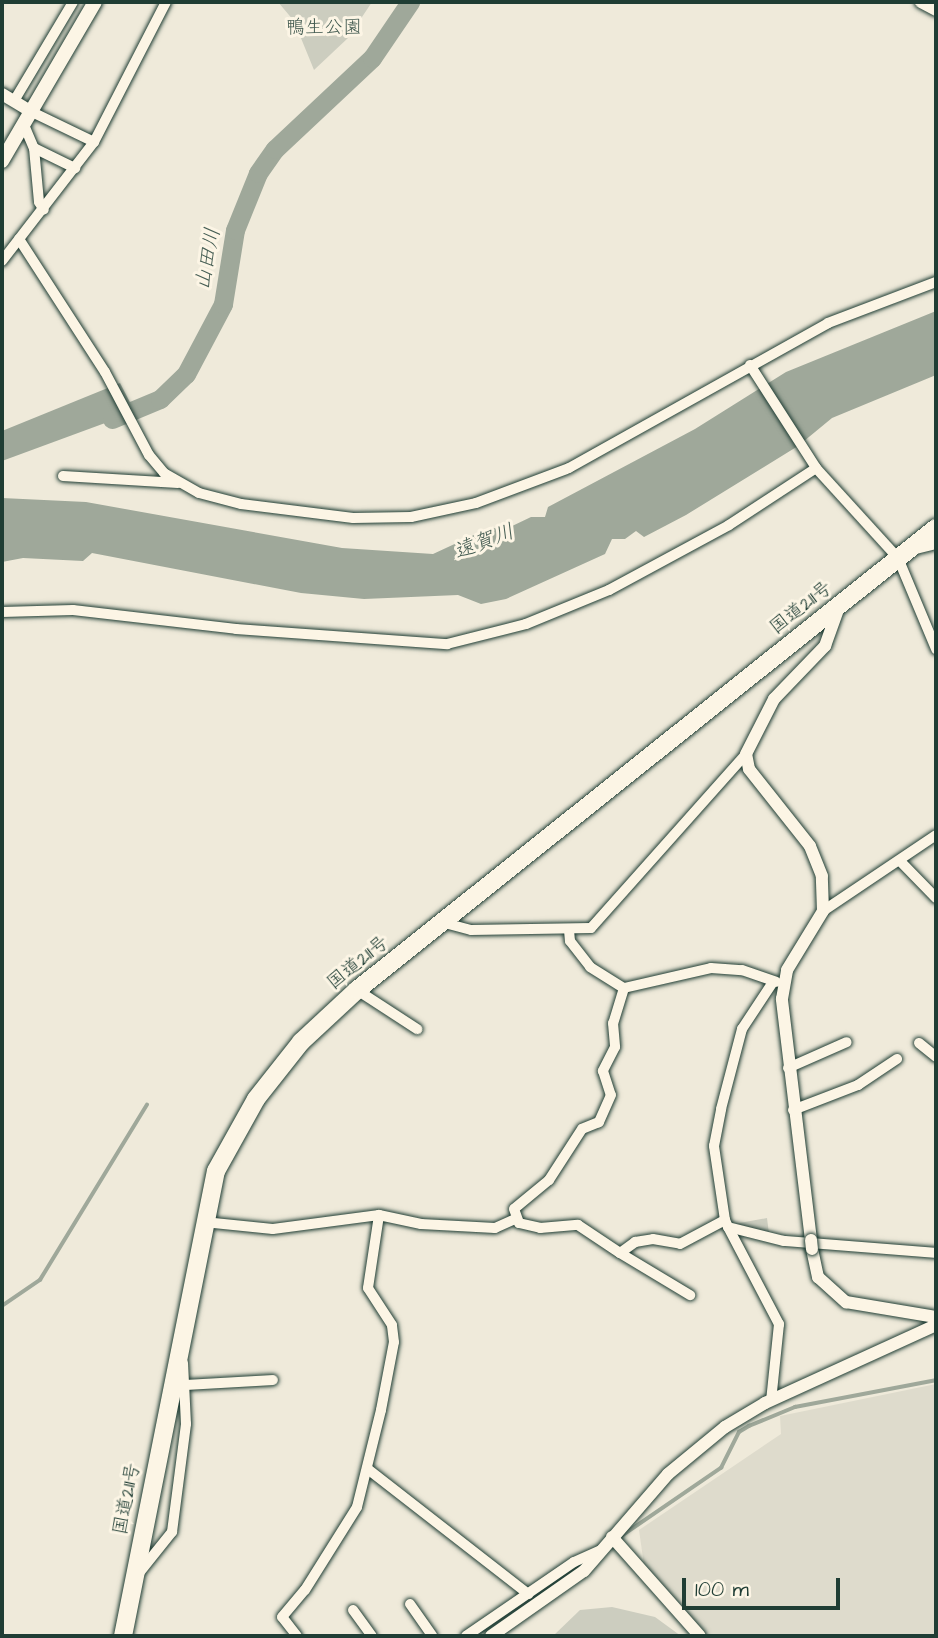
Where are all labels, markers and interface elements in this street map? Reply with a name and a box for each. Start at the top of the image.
park label: 鴨生公園 [286,17,362,39]
water label: 山田川 [190,226,226,292]
water label: 遠賀川 [450,519,518,565]
street label: 国道211号 [765,577,837,639]
street label: 国道211号 [323,931,393,995]
street label: 国道211号 [109,1461,145,1537]
scale bar [686,1564,844,1608]
text: 100 m [695,1575,749,1604]

